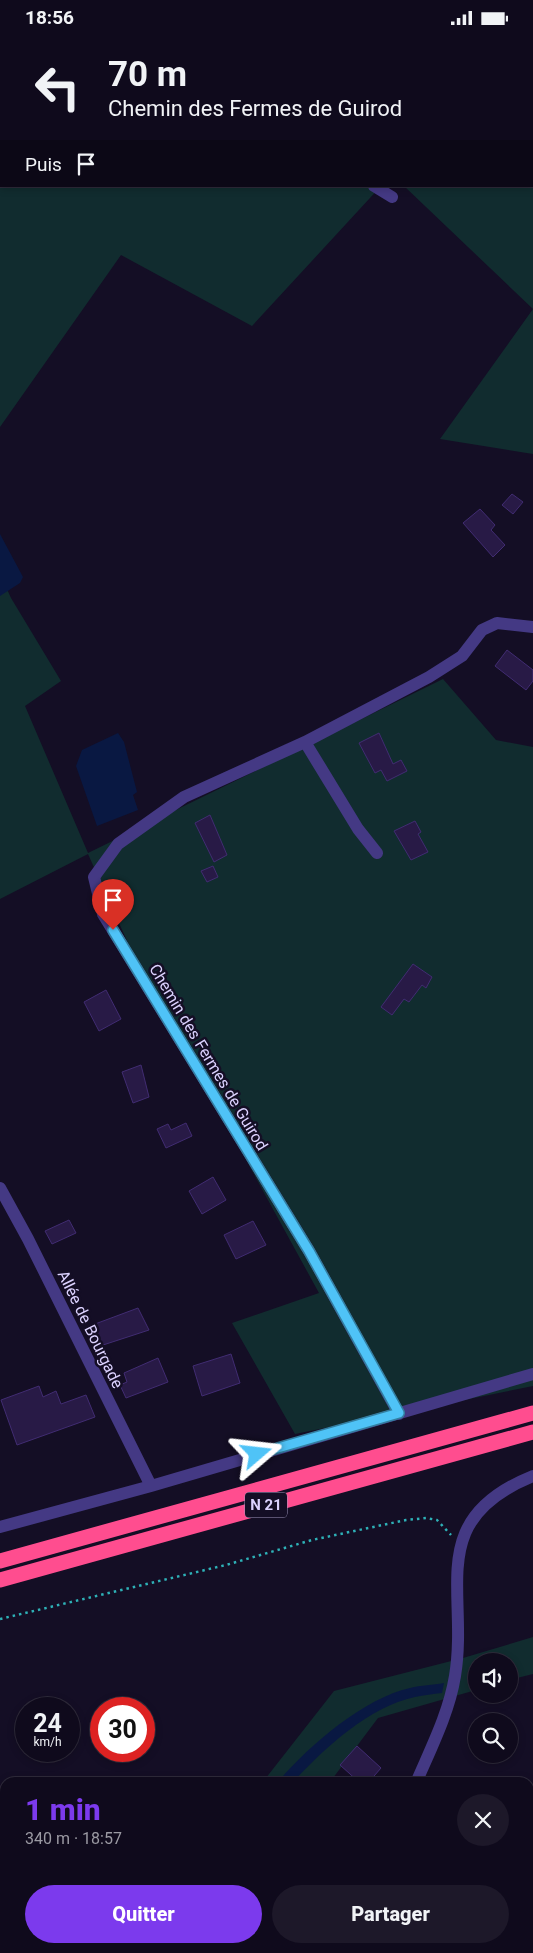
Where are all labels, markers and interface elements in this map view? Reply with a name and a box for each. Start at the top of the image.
text: 18:56 [25,6,74,29]
text: 70 m [108,54,187,95]
icon: left [25,55,90,120]
text: Chemin des Fermes de Guirod [108,96,402,121]
icon: arrive [72,150,100,178]
text: Puis [25,153,62,176]
pin [92,879,134,930]
icon: arrive [99,886,127,914]
street label: Chemin des Fermes de Guirod [145,961,272,1154]
street label: Allée de Bourgade [54,1267,127,1391]
position arrow [230,1427,282,1479]
road number: N 21 [245,1493,287,1517]
map controls [468,1653,518,1763]
button: sound [468,1653,518,1703]
speed limit sign: 30 [90,1697,155,1762]
text: 24 [33,1709,62,1738]
button: search [468,1713,518,1763]
text: km/h [33,1735,62,1749]
text: 1 min [25,1792,101,1827]
button: close [457,1794,509,1846]
text: 340 m · 18:57 [25,1829,122,1848]
button: Quitter [25,1885,262,1943]
button: Partager [272,1885,509,1943]

